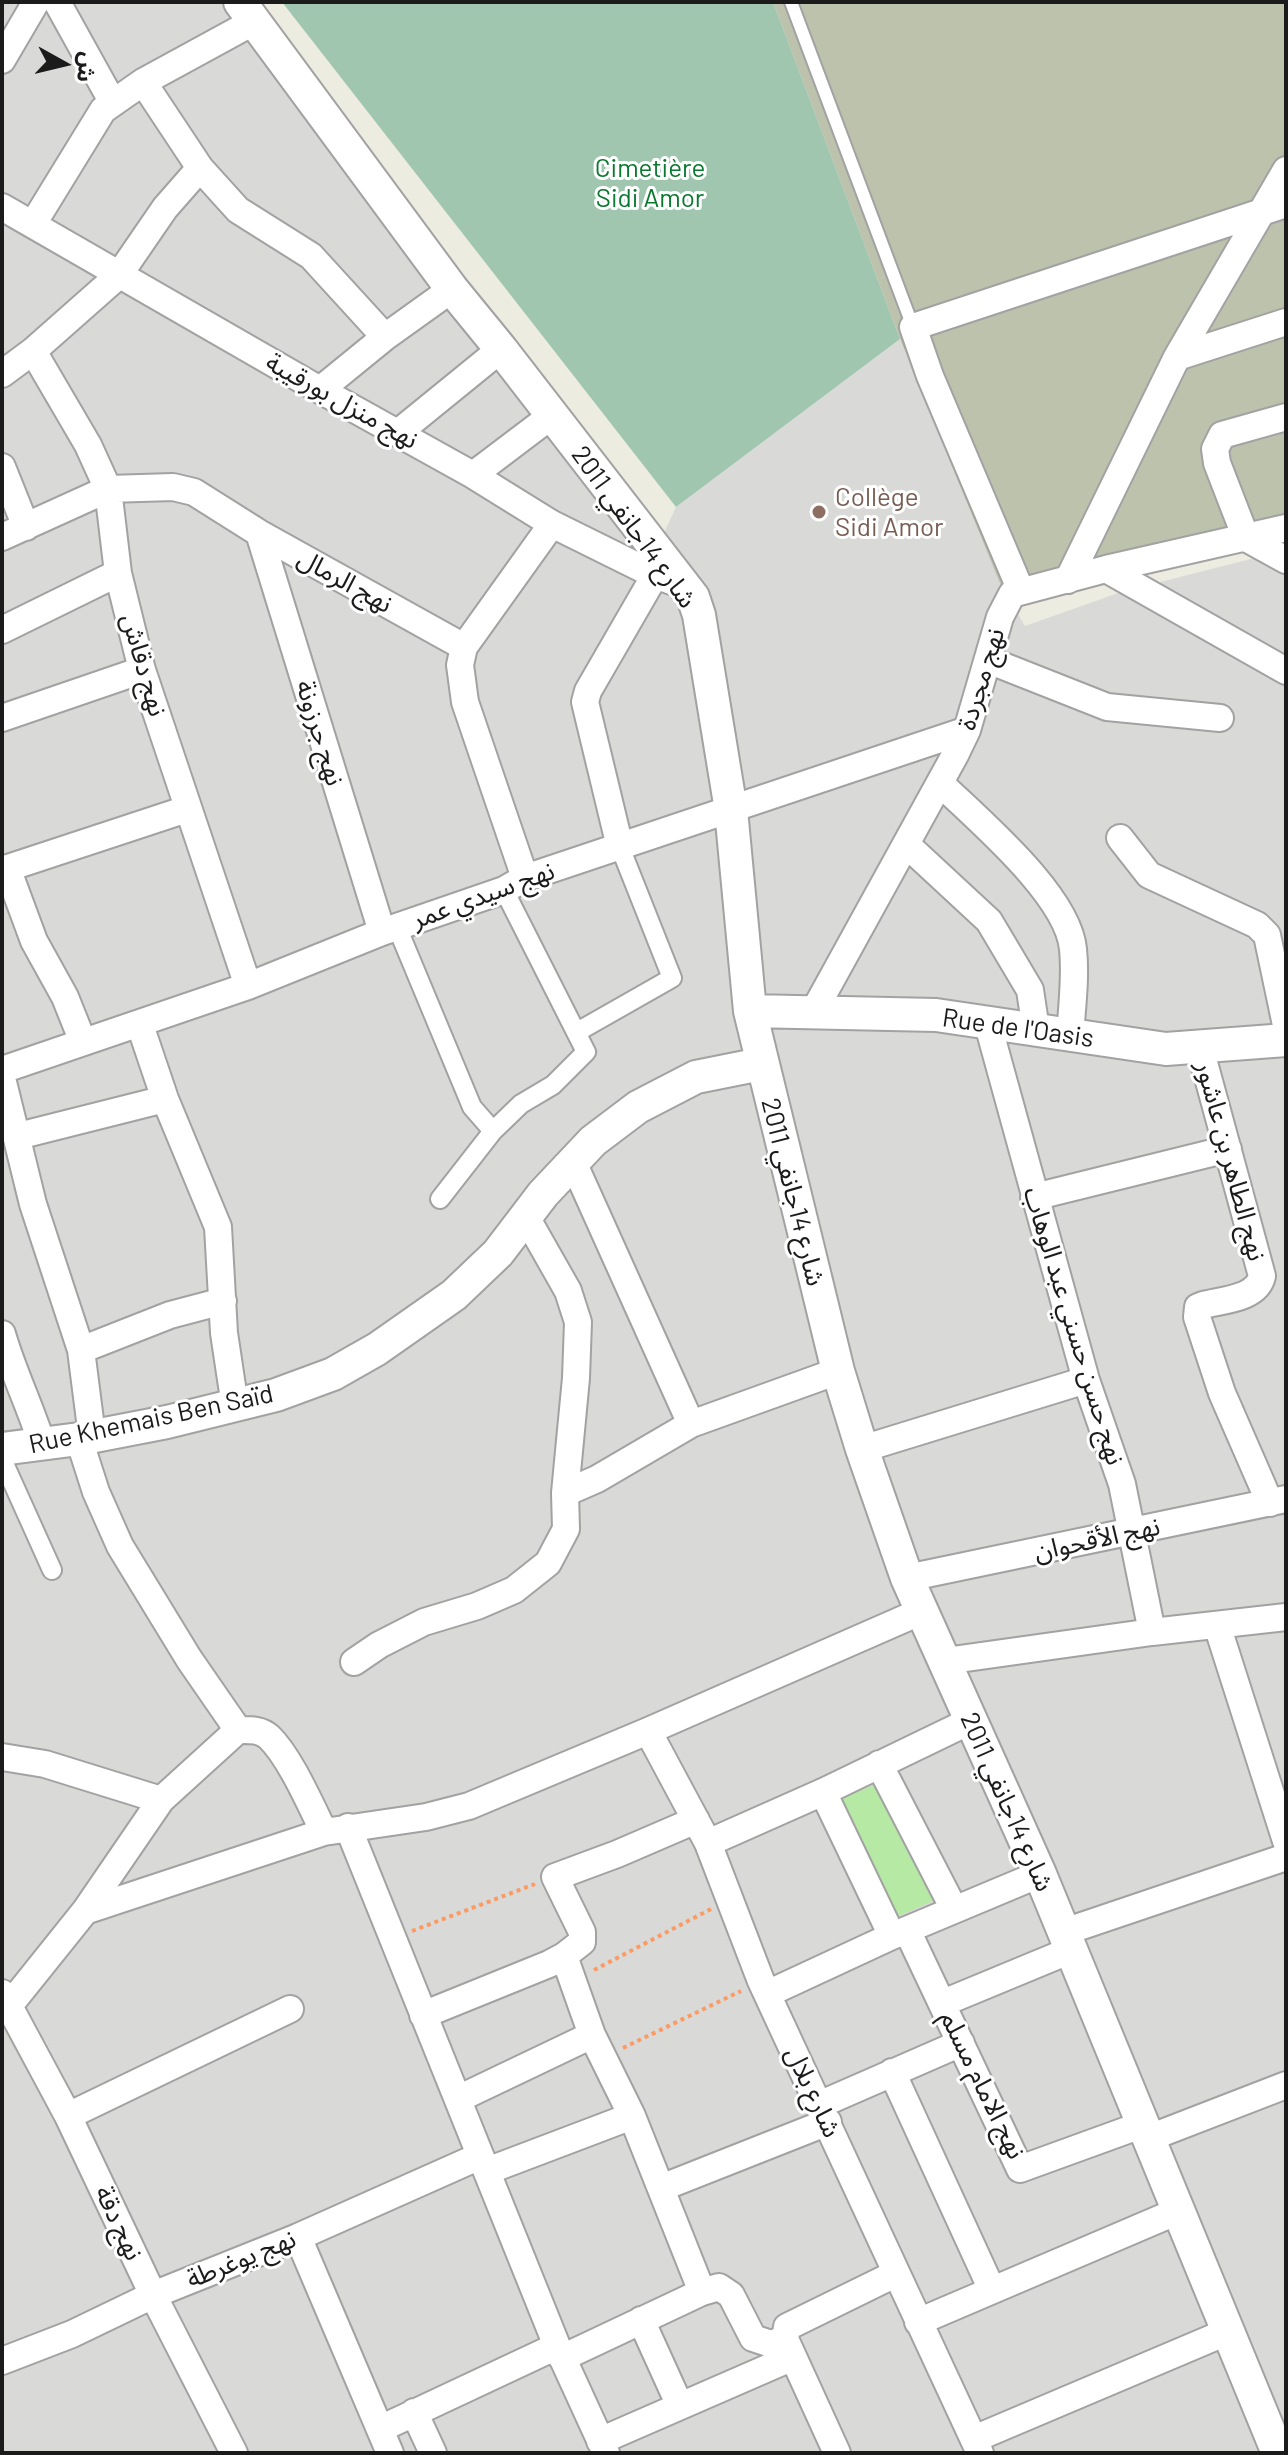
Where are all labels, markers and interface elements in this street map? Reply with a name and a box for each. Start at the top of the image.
north arrow [24,24,104,104]
text: ش [73,51,103,84]
park label: Cimetière Sidi Amor [595,152,705,214]
street label: نهج منزل بورقيبة [260,346,424,456]
street label: شارع 14جانفي 2011 [565,440,703,614]
place label: Collège Sidi Amor [835,481,944,542]
marker: Collège Sidi Amor [810,503,828,521]
street label: نهج الرمال [292,542,398,620]
street label: نهج دقاش [114,610,174,720]
street label: نهج مجردة [951,624,1011,734]
street label: نهج جرزونة [289,676,351,790]
street label: نهج سيدي عمر [407,855,559,935]
street label: Rue de l'Oasis [940,1002,1096,1054]
street label: نهج الطاهر بن عاشور [1189,1058,1273,1264]
street label: شارع 14جانفي 2011 [755,1095,831,1289]
street label: نهج حسن حسني عبد الوهاب [1017,1183,1131,1469]
street label: Rue Khemais Ben Saïd [26,1378,276,1460]
street label: نهج الأقحوان [1031,1510,1163,1568]
street label: شارع 14جانفي 2011 [954,1708,1060,1896]
street label: نهج الامام مسلم [934,2006,1032,2164]
street label: شارع بلال [778,2042,848,2142]
street label: نهج دقة [88,2181,150,2265]
street label: نهج يوغرطة [182,2223,300,2295]

